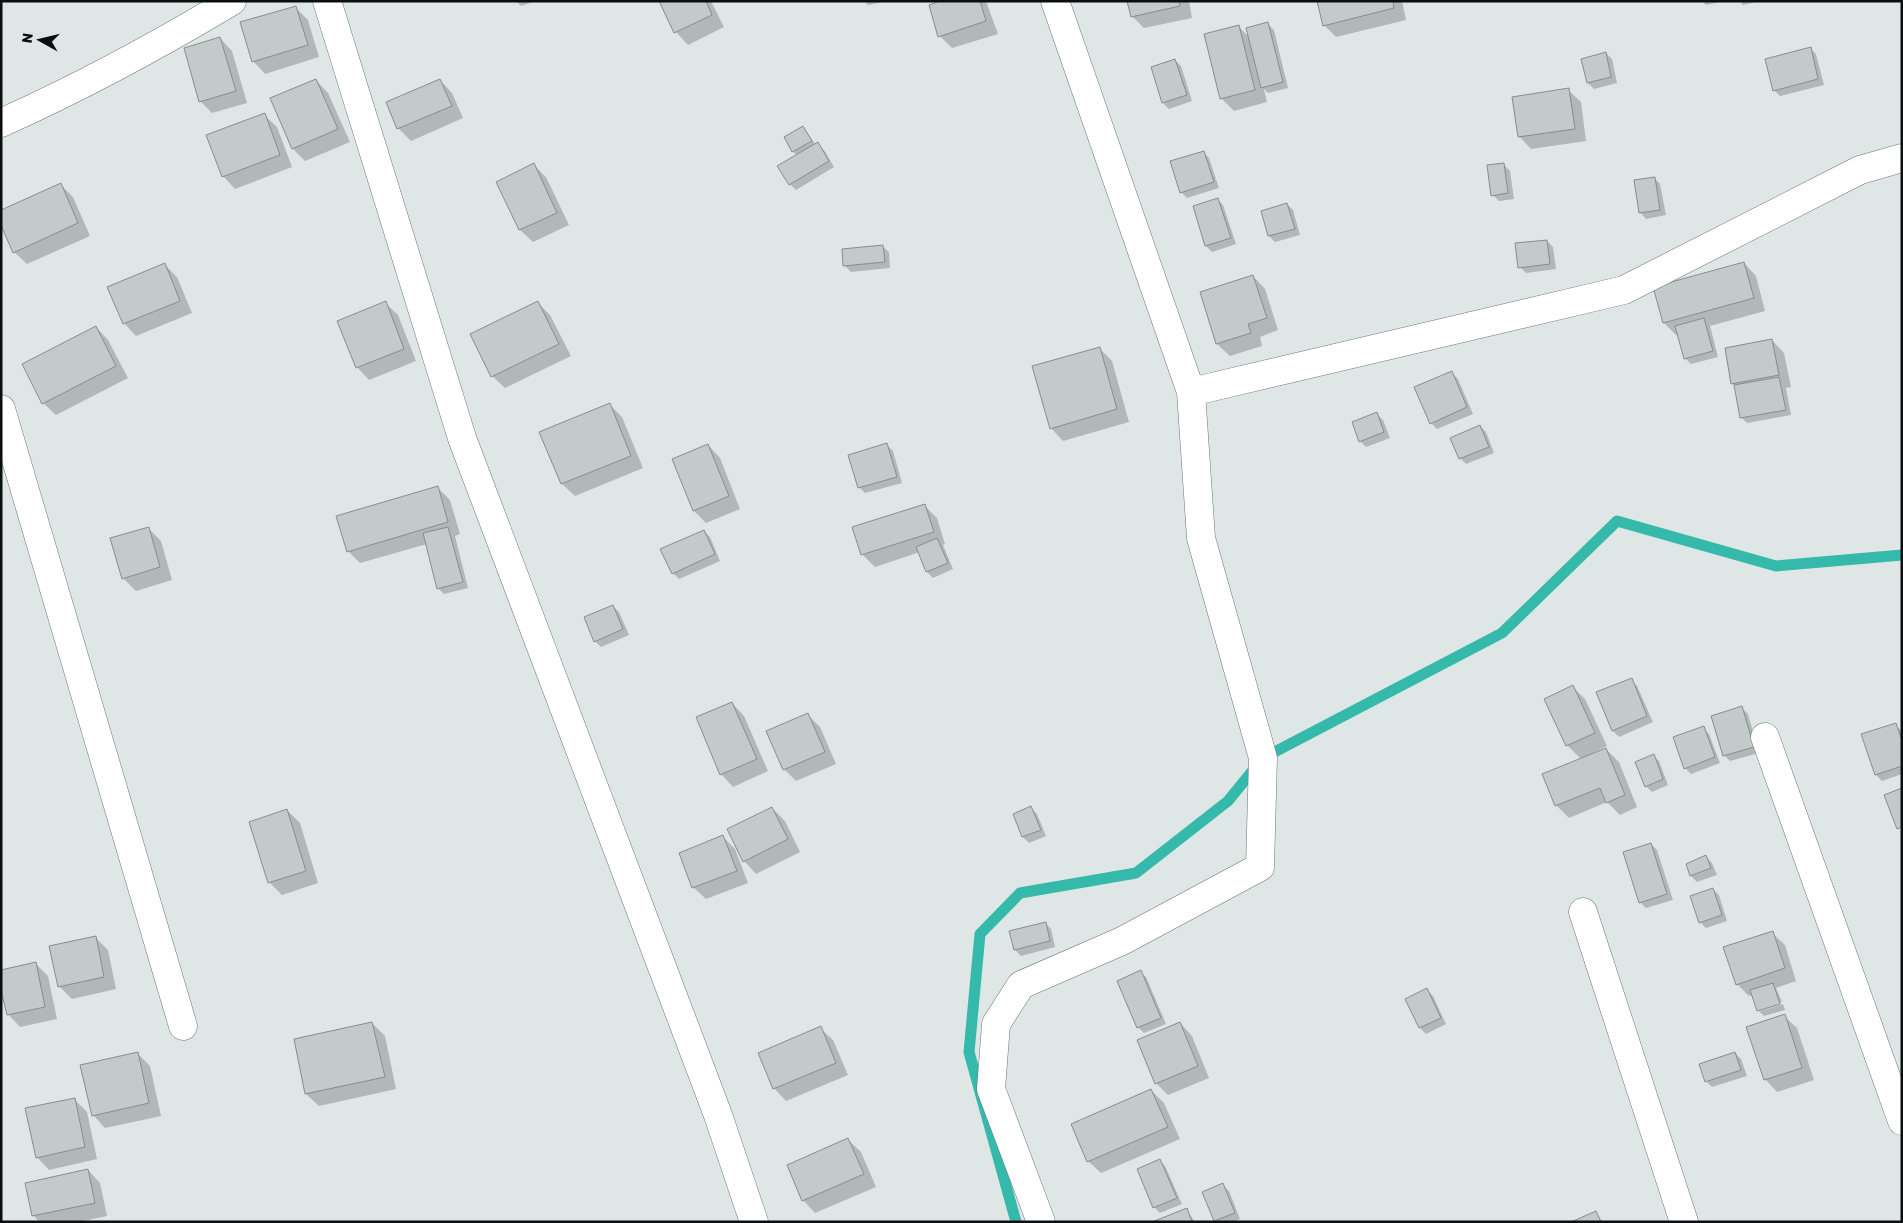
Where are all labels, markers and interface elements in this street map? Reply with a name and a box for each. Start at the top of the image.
north arrow [15,15,65,65]
text: N [19,32,37,44]

